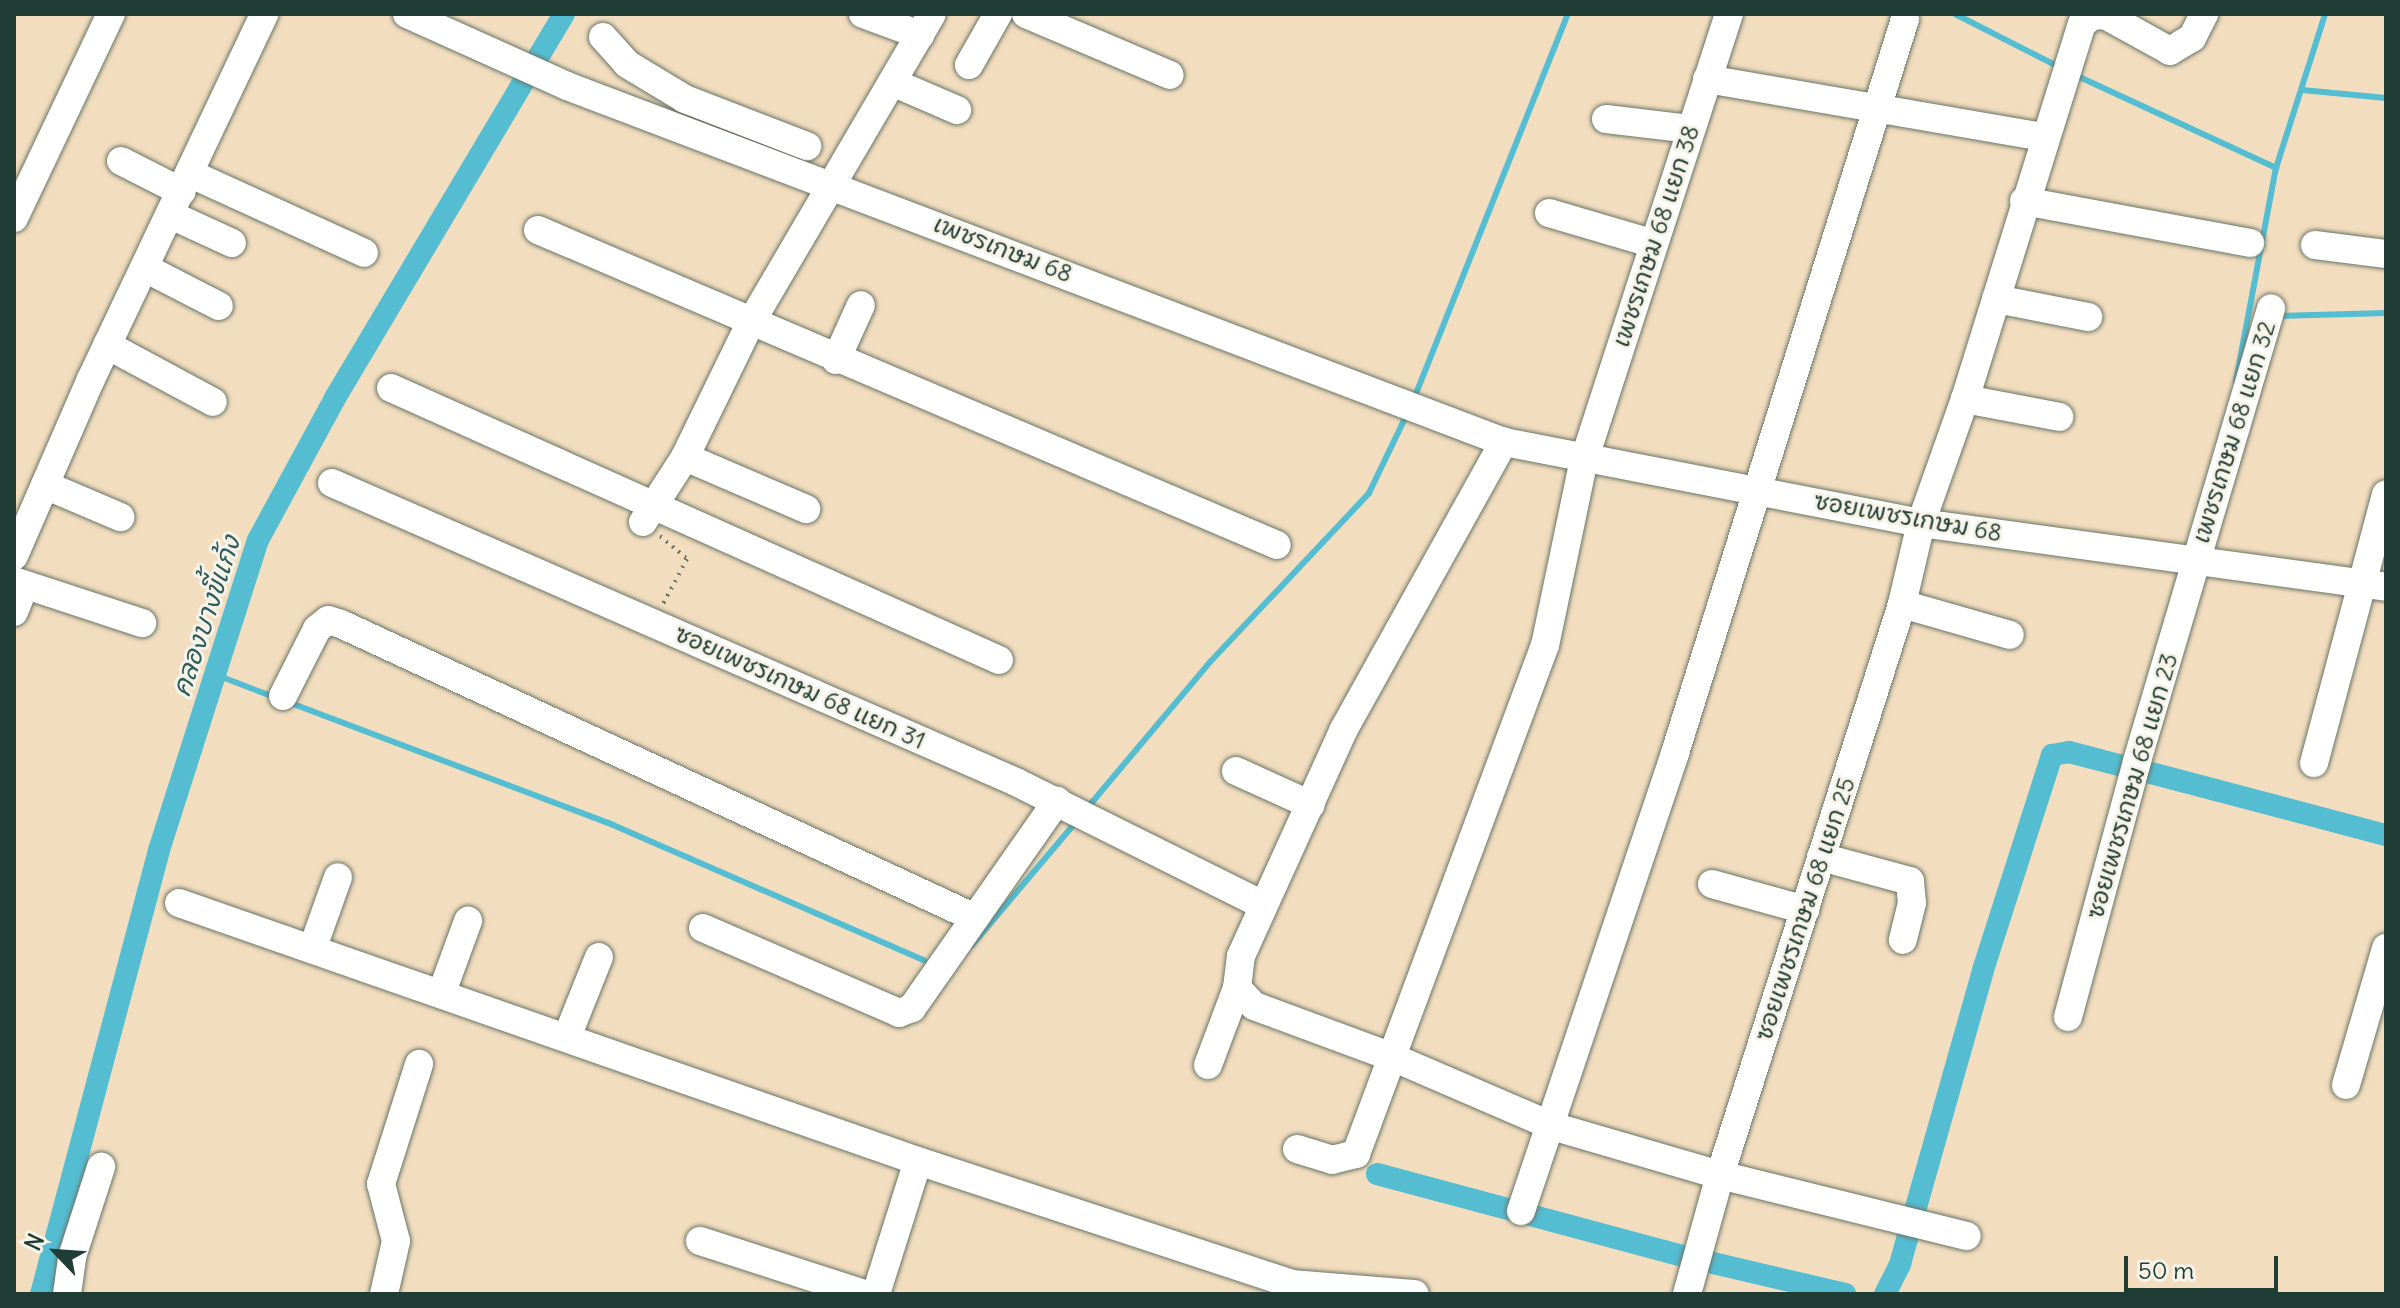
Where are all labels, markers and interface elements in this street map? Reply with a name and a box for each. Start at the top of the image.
street label: เพชรเกษม 68 แยก 38 [1607,122,1705,350]
street label: เพชรเกษม 68 [930,209,1076,289]
street label: เพชรเกษม 68 แยก 32 [2186,317,2282,547]
street label: ซอยเพชรเกษม 68 [1812,486,2004,548]
water label: คลองบางขี้แก้ง [165,532,247,700]
street label: ซอยเพชรเกษม 68 แยก 31 [670,619,930,755]
street label: ซอยเพชรเกษม 68 แยก 23 [2080,650,2184,922]
street label: ซอยเพชรเกษม 68 แยก 25 [1749,774,1861,1044]
north arrow [16,1212,96,1292]
text: N [18,1229,50,1255]
scale bar [2128,1240,2282,1290]
text: 50 m [2138,1255,2194,1285]

